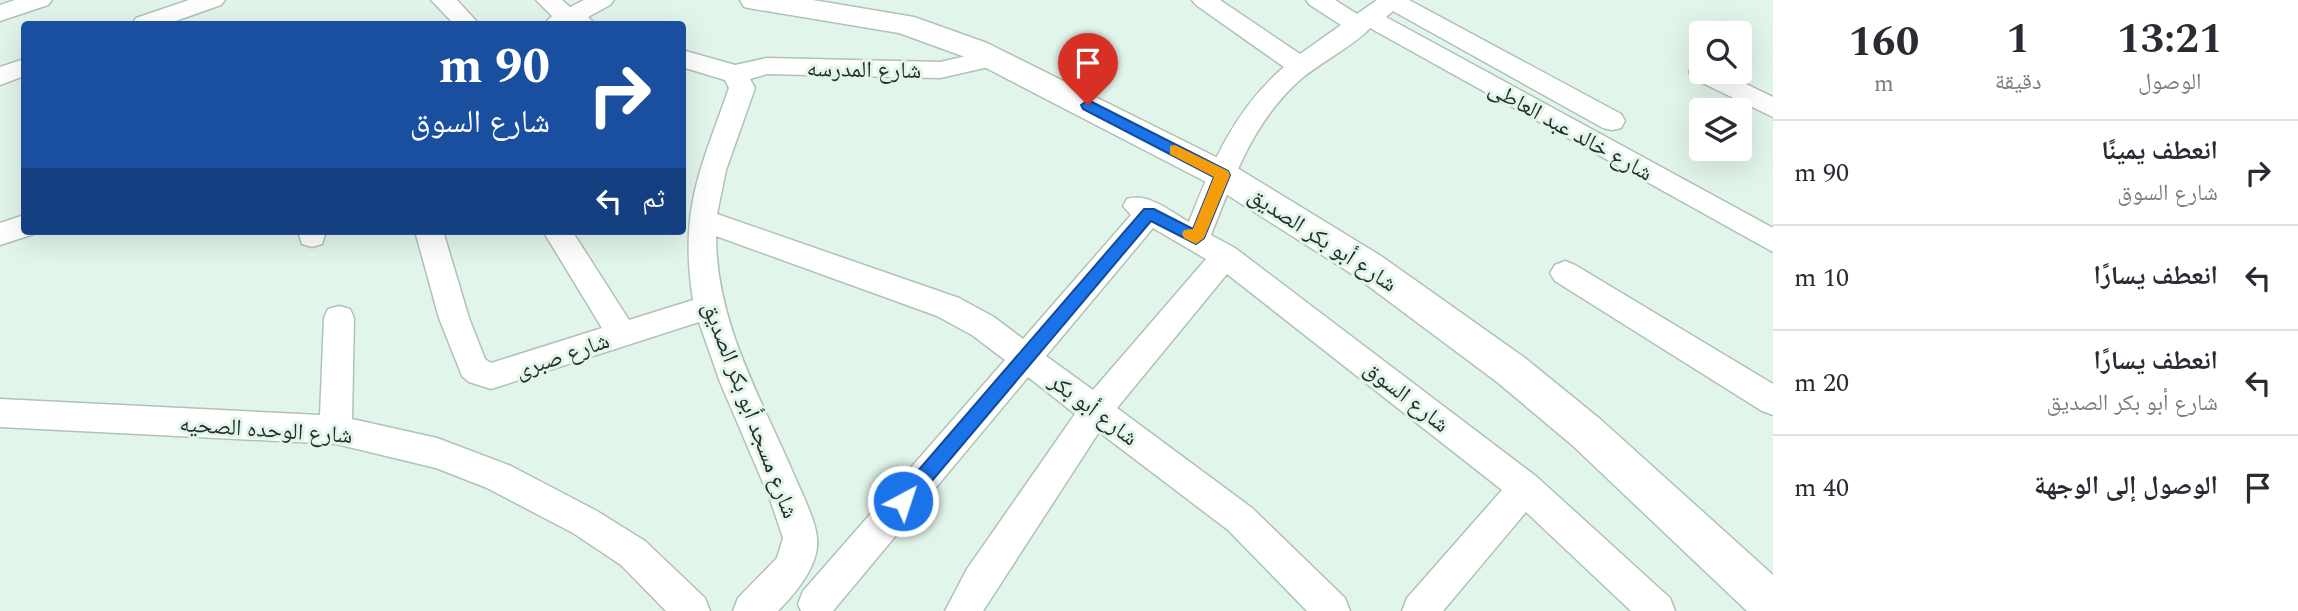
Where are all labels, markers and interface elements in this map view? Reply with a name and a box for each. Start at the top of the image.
text: 1 [2006,8,2030,71]
text: 13:21 [2117,8,2223,71]
text: 160 [1849,11,1919,74]
map controls [1689,21,1752,161]
button: search [1689,21,1752,84]
text: 90 m [439,30,550,105]
pin [1058,33,1118,105]
icon: arrive [1069,44,1107,82]
icon: right [574,49,665,140]
street label: شارع المدرسه [806,52,922,89]
text: دقيقة [1995,65,2041,100]
text: الوصول [2138,65,2202,100]
text: m [1874,67,1894,102]
street label: شارع خالد عبد العاطى [1482,72,1659,191]
text: شارع السوق [410,98,550,147]
button: layers [1689,98,1752,161]
text: انعطف يمينًا [2101,131,2218,171]
text: 90 m [1794,153,1849,193]
icon: right [2239,154,2277,192]
text: شارع السوق [2117,176,2218,211]
text: ثم [642,179,665,219]
street label: شارع أبو بكر الصديق [1241,179,1404,302]
icon: left [590,182,628,220]
text: انعطف يسارًا [2094,256,2218,296]
text: 10 m [1794,258,1849,298]
icon: left [2239,259,2277,297]
street label: شارع مسجد أبو بكر الصديق [692,297,807,524]
street label: شارع صبرى [511,324,614,389]
text: انعطف يسارًا [2094,341,2218,381]
street label: شارع السوق [1356,352,1457,442]
text: 20 m [1794,363,1849,403]
street label: شارع أبو بكر [1040,364,1145,455]
icon: left [2239,364,2277,402]
text: شارع أبو بكر الصديق [2046,386,2218,421]
street label: شارع الوحده الصحيه [178,407,354,454]
position arrow [866,464,940,538]
text: الوصول إلى الوجهة [2034,466,2218,506]
text: 40 m [1794,468,1849,508]
icon: arrive [2239,469,2277,507]

